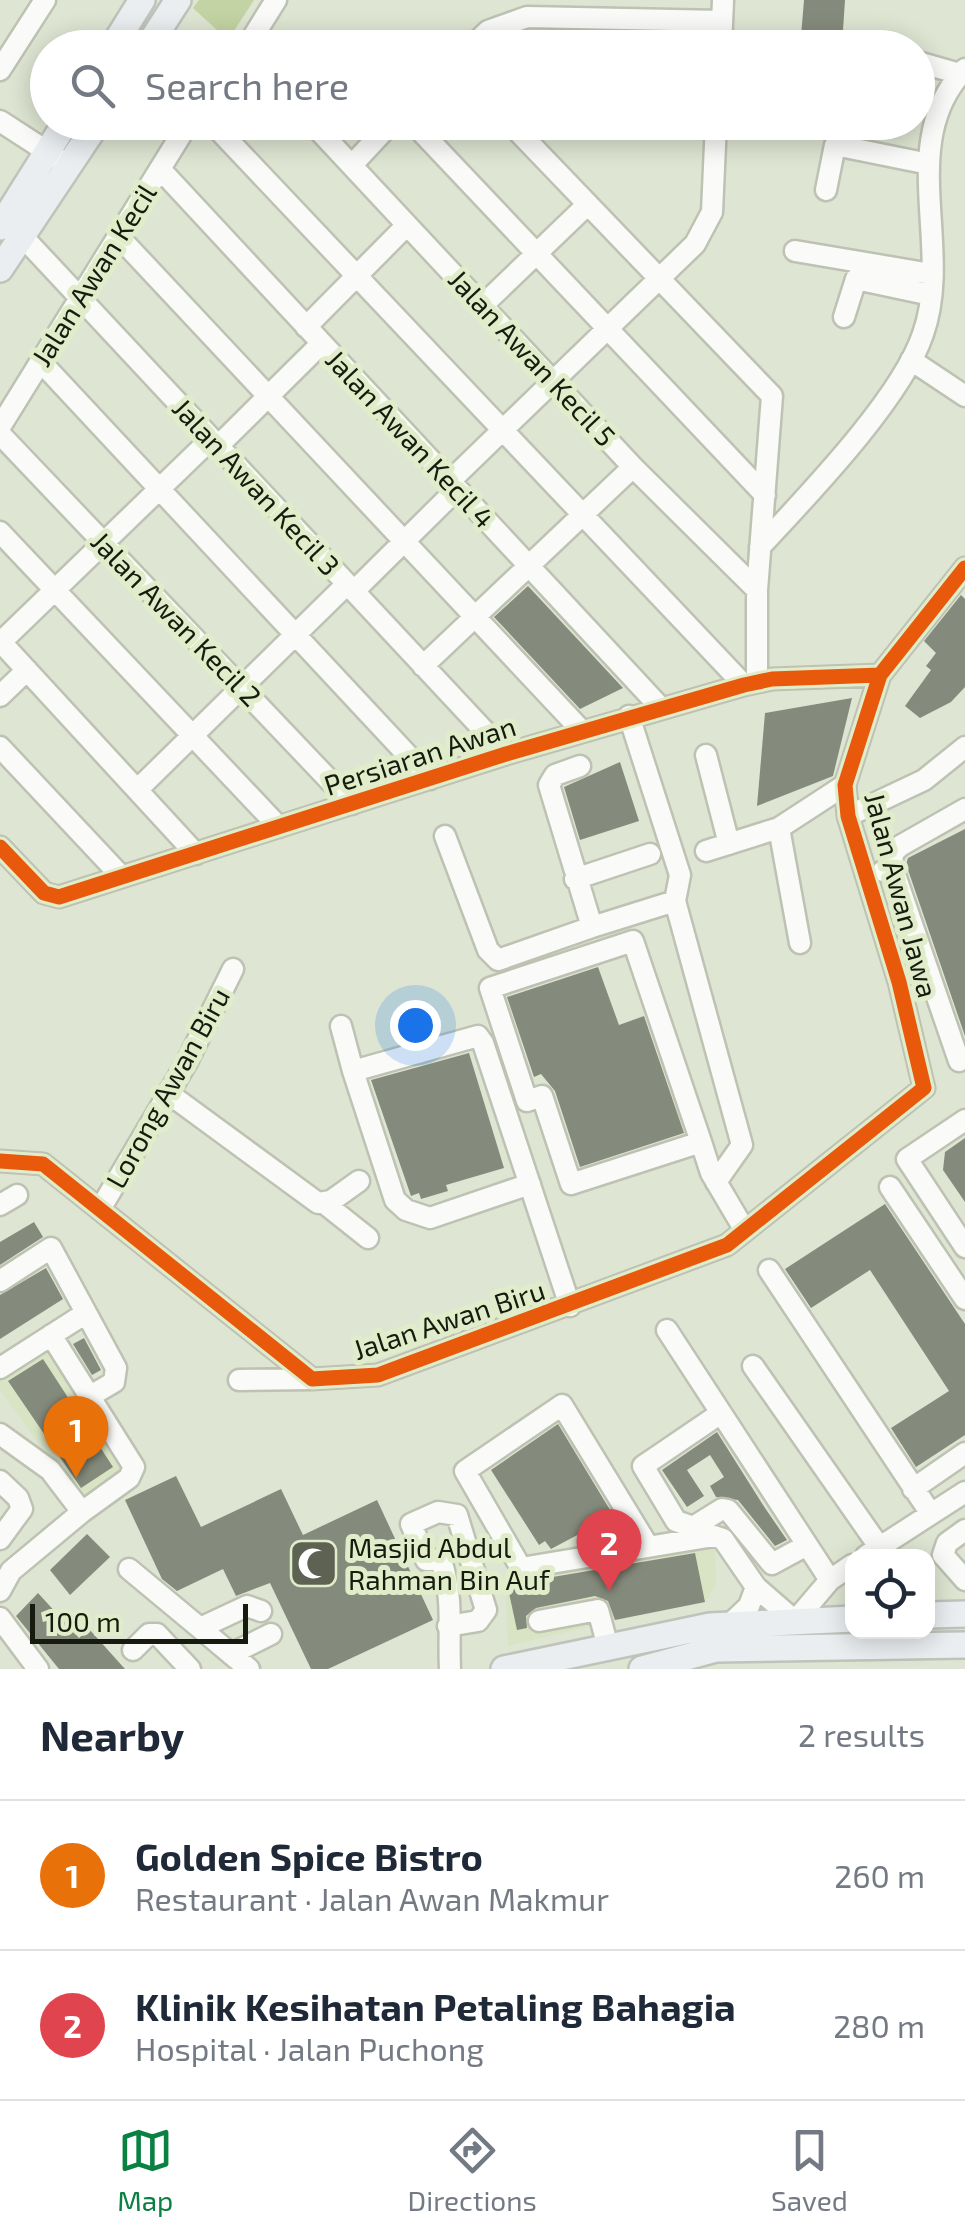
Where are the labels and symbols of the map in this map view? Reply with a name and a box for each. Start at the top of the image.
street label: Jalan Awan Kecil [23,176,163,372]
street label: Jalan Awan Kecil 5 [442,262,623,453]
street label: Jalan Awan Kecil 4 [319,342,502,534]
street label: Jalan Awan Kecil 3 [166,391,347,582]
street label: Jalan Awan Kecil 2 [85,524,269,713]
street label: Persiaran Awan [320,708,520,802]
street label: Jalan Awan Jawa [858,788,946,1001]
street label: Lorong Awan Biru [98,981,236,1194]
your location [390,1000,441,1051]
street label: Jalan Awan Biru [348,1272,549,1366]
pin: 1 [44,1396,108,1478]
pin: 2 [576,1508,642,1591]
place label: Masjid Abdul Rahman Bin Auf [348,1530,551,1596]
mosque icon: Masjid Abdul Rahman Bin Auf [287,1538,339,1590]
scale bar [30,1599,248,1644]

